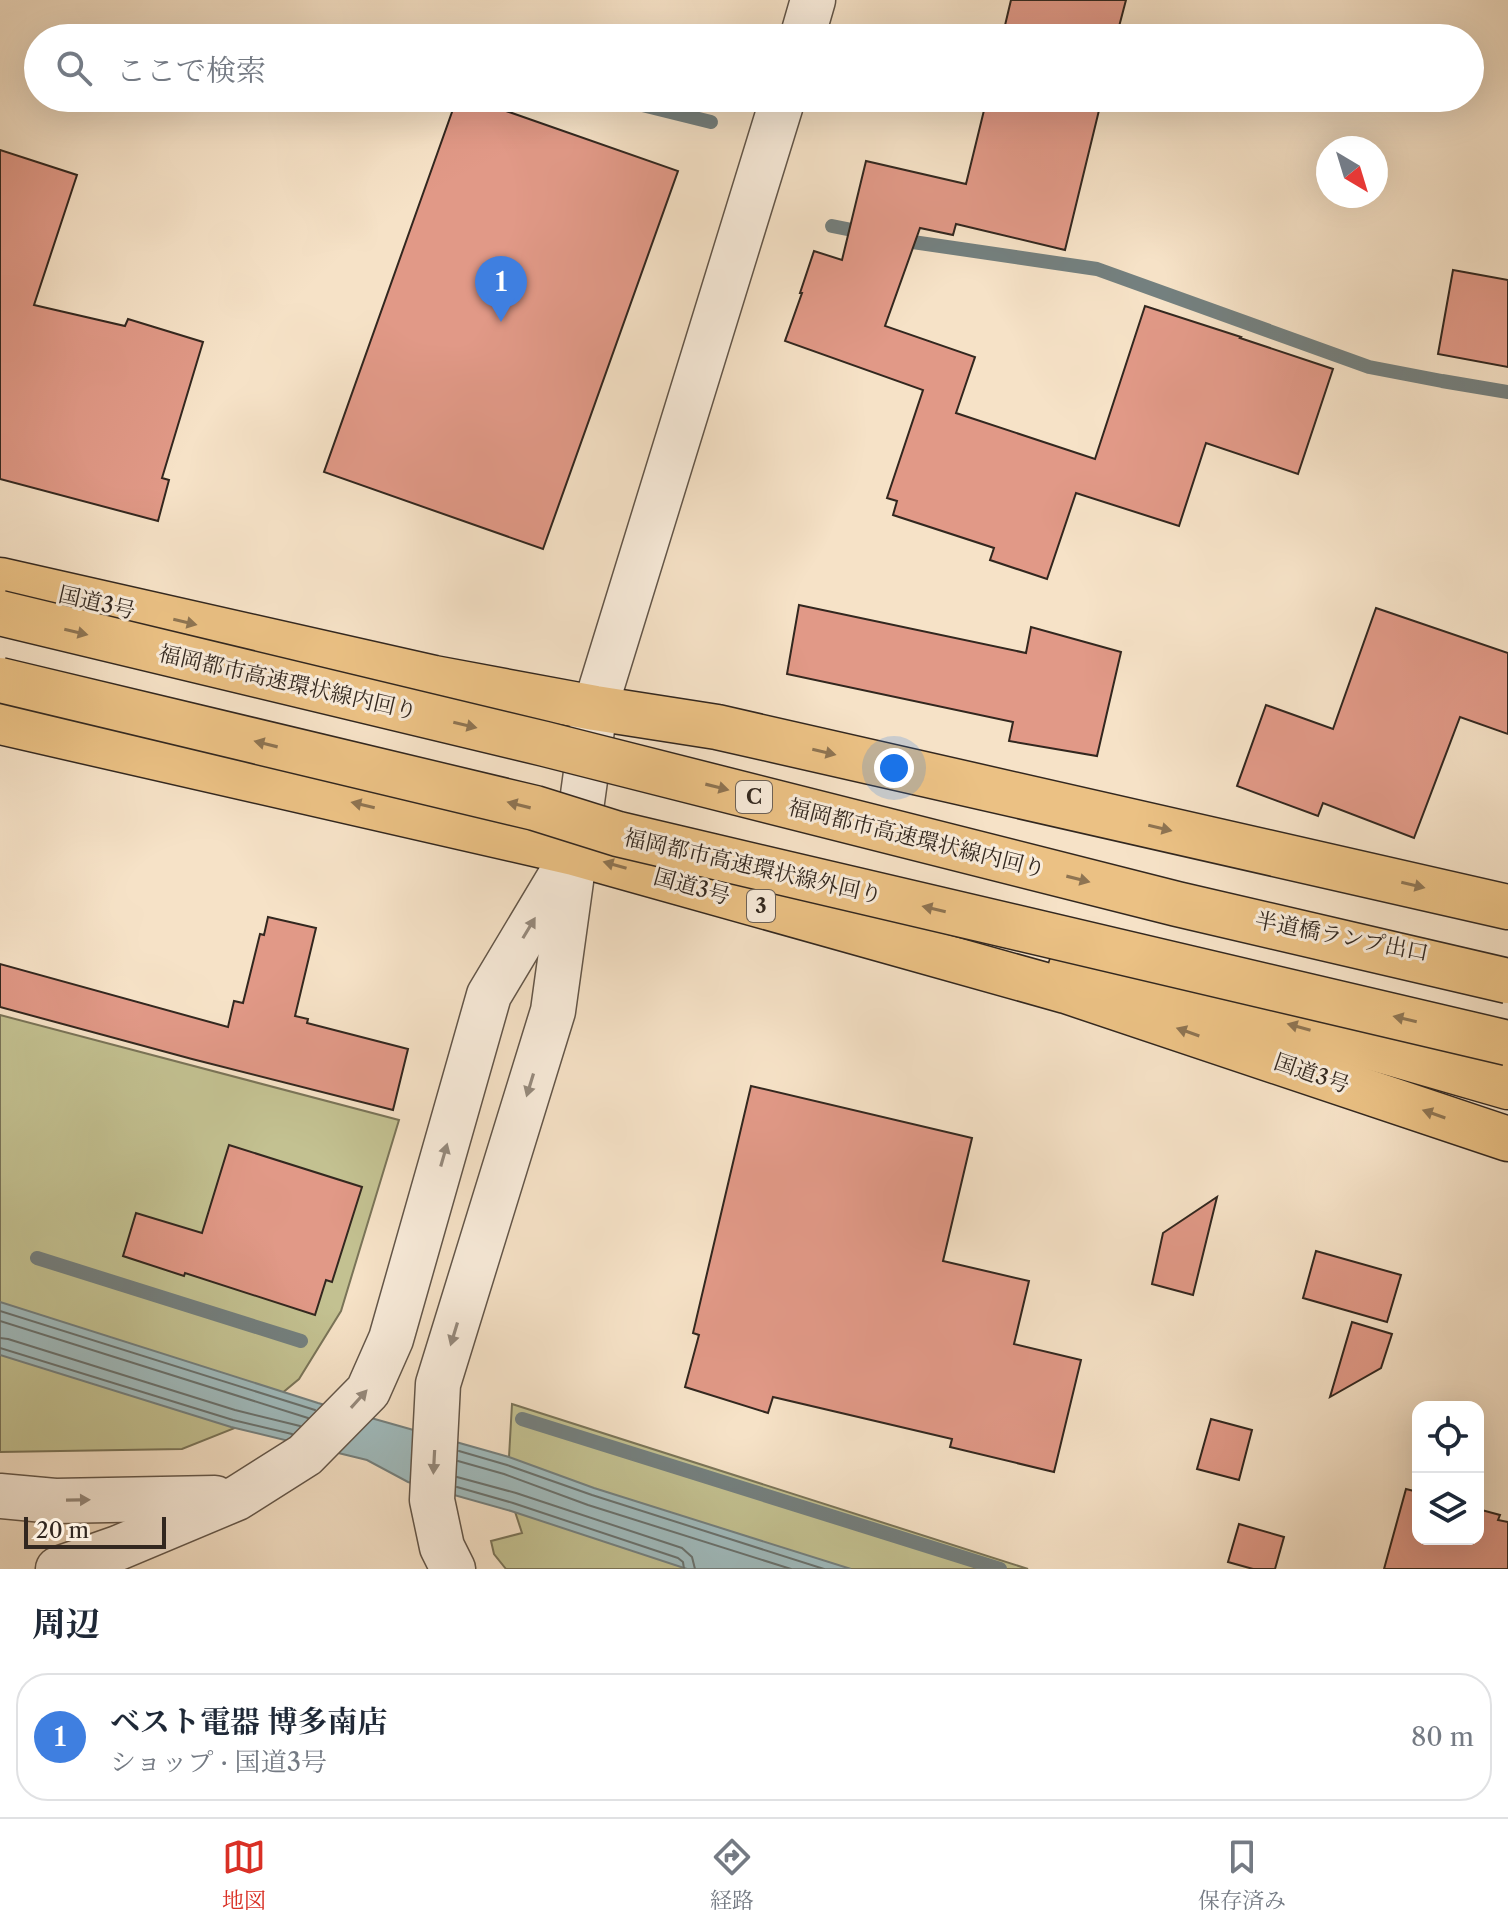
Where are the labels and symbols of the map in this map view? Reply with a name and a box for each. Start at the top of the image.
north arrow [1316,136,1388,208]
pin: 1 [475,256,527,322]
street label: 国道3号 [56,581,138,624]
one-way arrow [173,616,198,629]
one-way arrow [63,626,88,638]
street label: 福岡都市高速環状線内回り [156,640,420,725]
one-way arrow [452,719,477,731]
one-way arrow [253,737,278,750]
one-way arrow [812,746,837,759]
your location [874,748,914,788]
road number: C [736,781,772,813]
one-way arrow [705,782,730,794]
street label: 福岡都市高速環状線内回り [786,793,1048,884]
one-way arrow [350,798,375,811]
one-way arrow [506,798,531,810]
one-way arrow [1147,822,1172,835]
street label: 福岡都市高速環状線外回り [621,824,885,909]
one-way arrow [603,858,627,871]
street label: 国道3号 [651,863,733,910]
one-way arrow [1065,874,1090,886]
one-way arrow [1401,879,1426,892]
road number: 3 [747,890,775,922]
one-way arrow [921,902,946,914]
street label: 半道橋ランプ出口 [1253,906,1431,967]
one-way arrow [522,917,536,939]
one-way arrow [1392,1012,1417,1025]
one-way arrow [1286,1020,1310,1033]
one-way arrow [1175,1025,1199,1037]
street label: 国道3号 [1271,1048,1353,1099]
one-way arrow [523,1074,536,1098]
one-way arrow [1422,1108,1446,1120]
one-way arrow [438,1143,450,1168]
one-way arrow [447,1322,460,1346]
one-way arrow [350,1390,368,1409]
one-way arrow [427,1450,440,1475]
one-way arrow [66,1494,91,1506]
scale bar [24,1513,166,1549]

